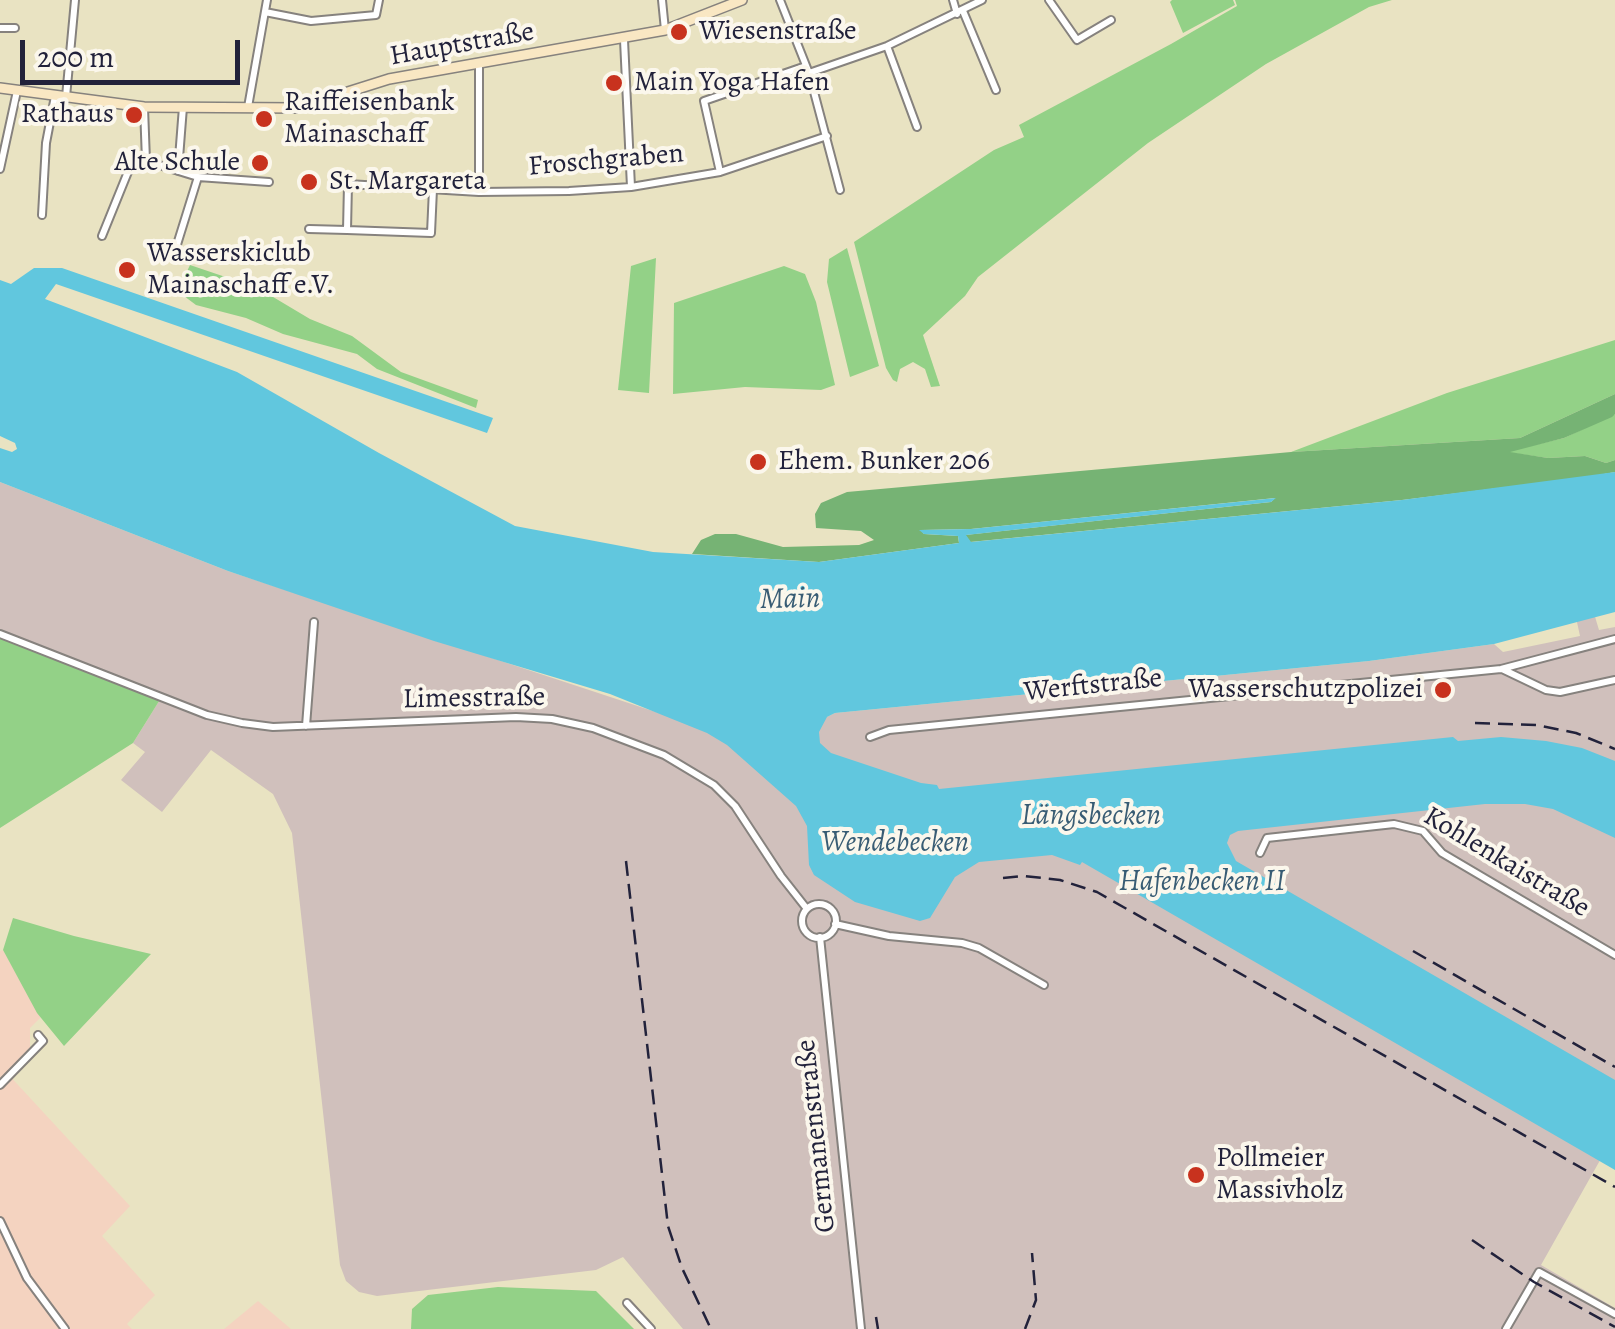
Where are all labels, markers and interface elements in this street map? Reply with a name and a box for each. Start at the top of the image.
place label: Wiesenstraße [699,15,857,49]
street label: Hauptstraße [387,16,537,74]
scale bar [25,20,245,82]
marker: Wiesenstraße [668,21,690,43]
text: 200 m [37,37,114,77]
place label: Main Yoga Hafen [634,66,830,100]
marker: Main Yoga Hafen [603,72,625,94]
place label: Raiffeisenbank Mainaschaff [284,86,455,152]
place label: Rathaus [21,98,114,132]
marker: Rathaus [123,104,145,126]
marker: Raiffeisenbank Mainaschaff [253,108,275,130]
street label: Froschgraben [527,137,685,185]
place label: Alte Schule [114,146,240,180]
marker: Alte Schule [249,152,271,174]
place label: St. Margareta [329,165,486,199]
marker: St. Margareta [298,171,320,193]
place label: Wasserskiclub Mainaschaff e.V. [147,237,334,303]
marker: Wasserskiclub Mainaschaff e.V. [116,259,138,281]
place label: Ehem. Bunker 206 [778,445,990,479]
marker: Ehem. Bunker 206 [747,451,769,473]
water label: Main [759,581,821,619]
street label: Werftstraße [1022,662,1164,710]
place label: Wasserschutzpolizei [1188,673,1423,707]
marker: Wasserschutzpolizei [1432,679,1454,701]
street label: Limesstraße [403,681,545,717]
water label: Längsbecken [1021,799,1161,835]
street label: Kohlenkaistraße [1417,800,1595,926]
water label: Wendebecken [821,826,969,862]
water label: Hafenbecken II [1119,865,1285,901]
street label: Germanenstraße [790,1038,844,1234]
place label: Pollmeier Massivholz [1216,1142,1344,1208]
marker: Pollmeier Massivholz [1185,1164,1207,1186]

